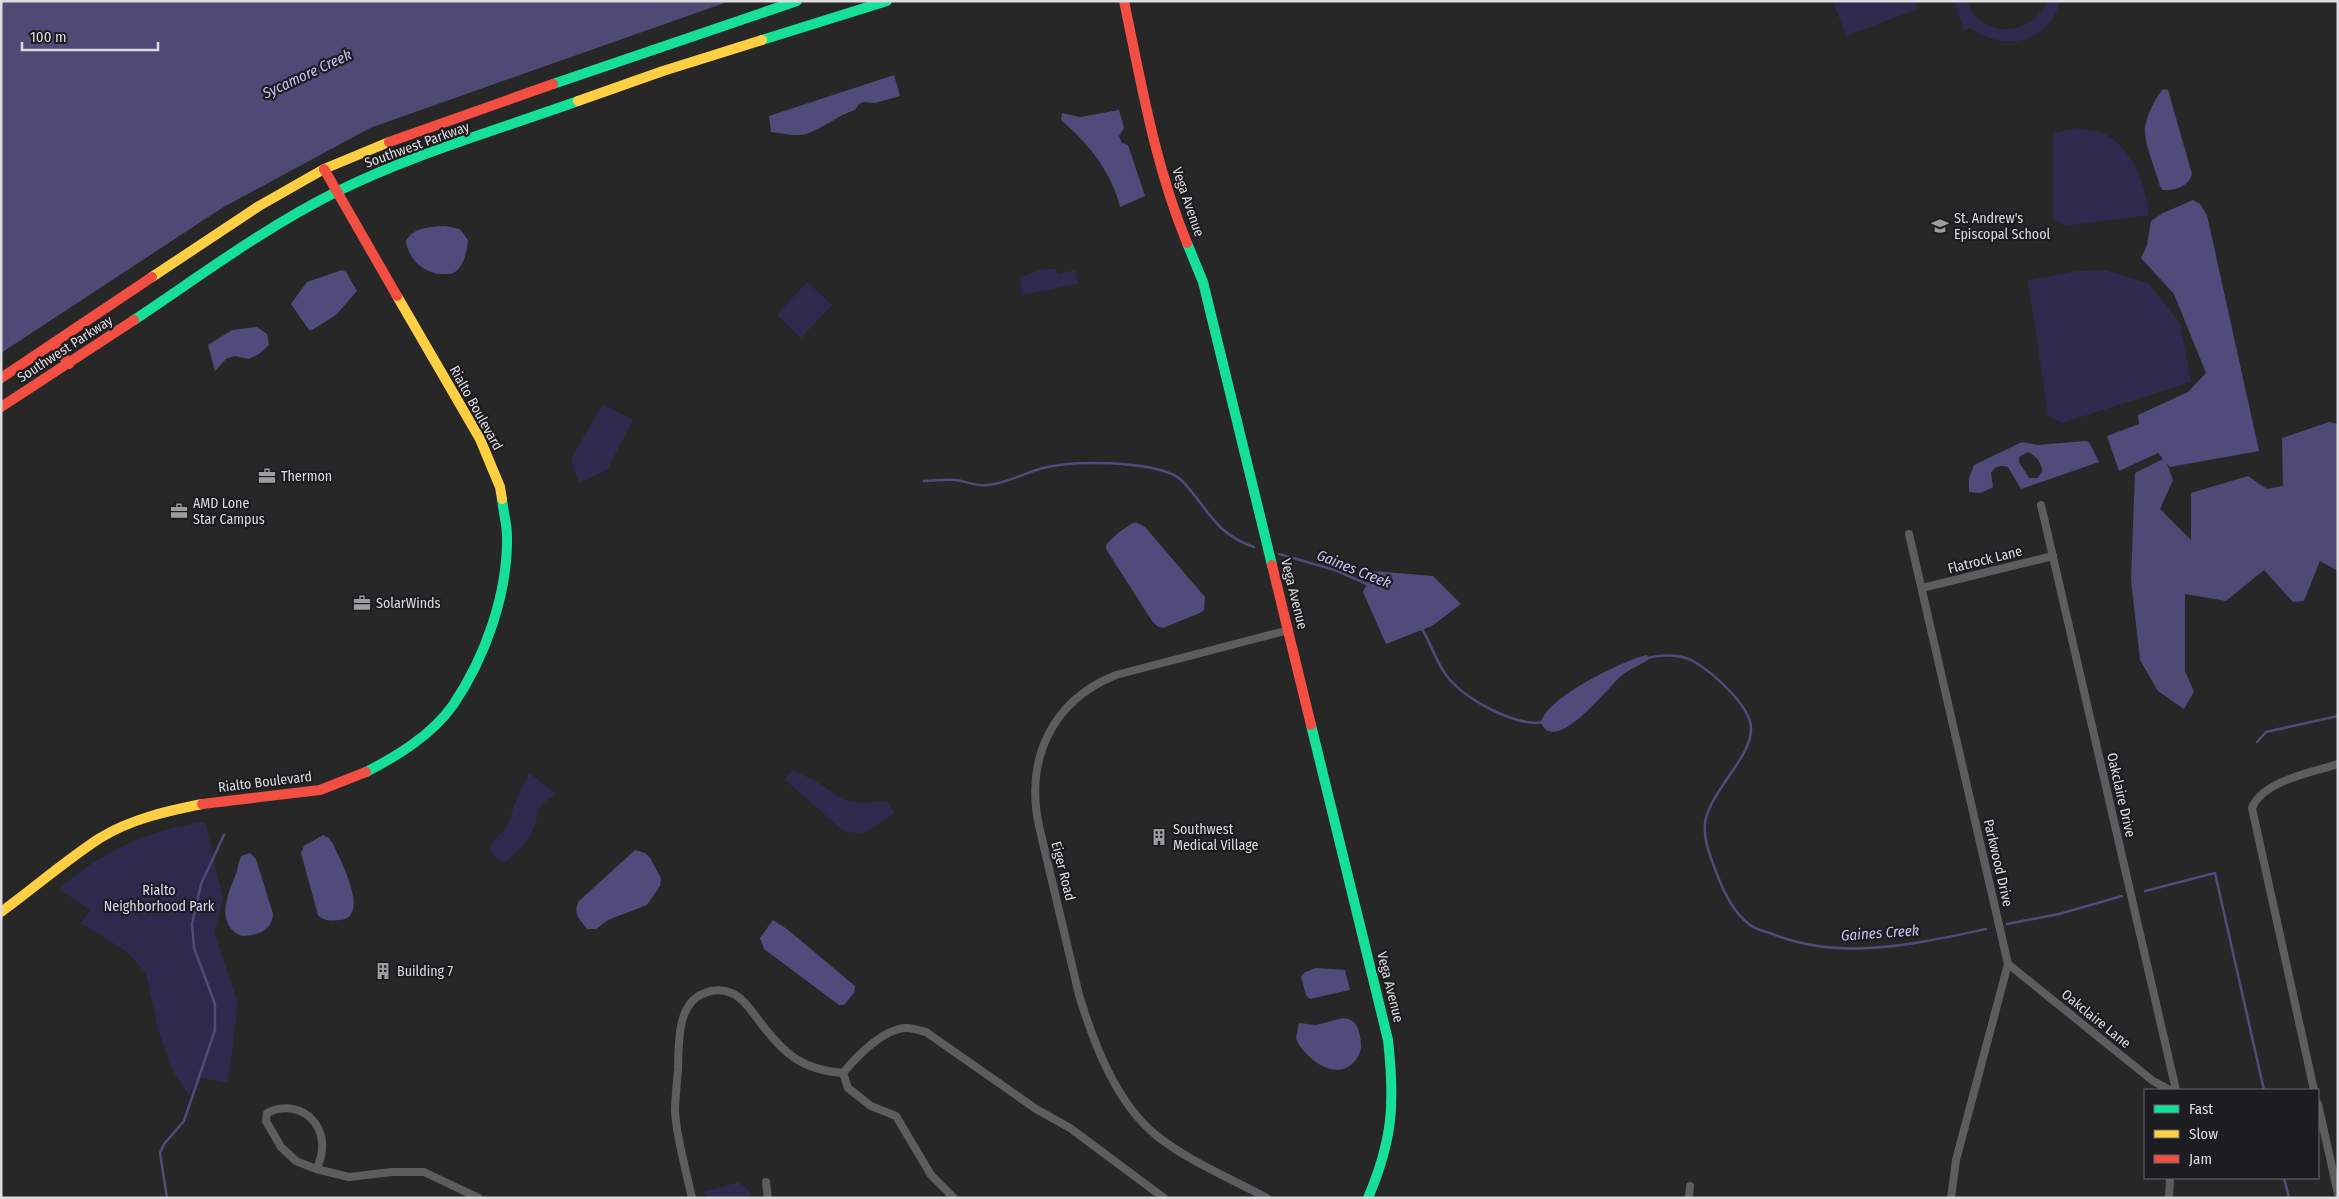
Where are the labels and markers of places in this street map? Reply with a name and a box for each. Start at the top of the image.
place label: St. Andrew's Episcopal School [1954,210,2051,243]
school or university icon: St. Andrew's Episcopal School [1930,216,1950,236]
office icon: Thermon [257,466,277,486]
place label: Thermon [281,468,332,485]
place label: AMD Lone Star Campus [193,495,265,528]
office icon: AMD Lone Star Campus [169,501,189,521]
office icon: SolarWinds [352,593,372,613]
place label: SolarWinds [376,595,441,612]
place label: Southwest Medical Village [1173,821,1259,854]
building icon: Southwest Medical Village [1149,827,1169,847]
building icon: Building 7 [373,961,393,981]
place label: Building 7 [397,963,453,980]

